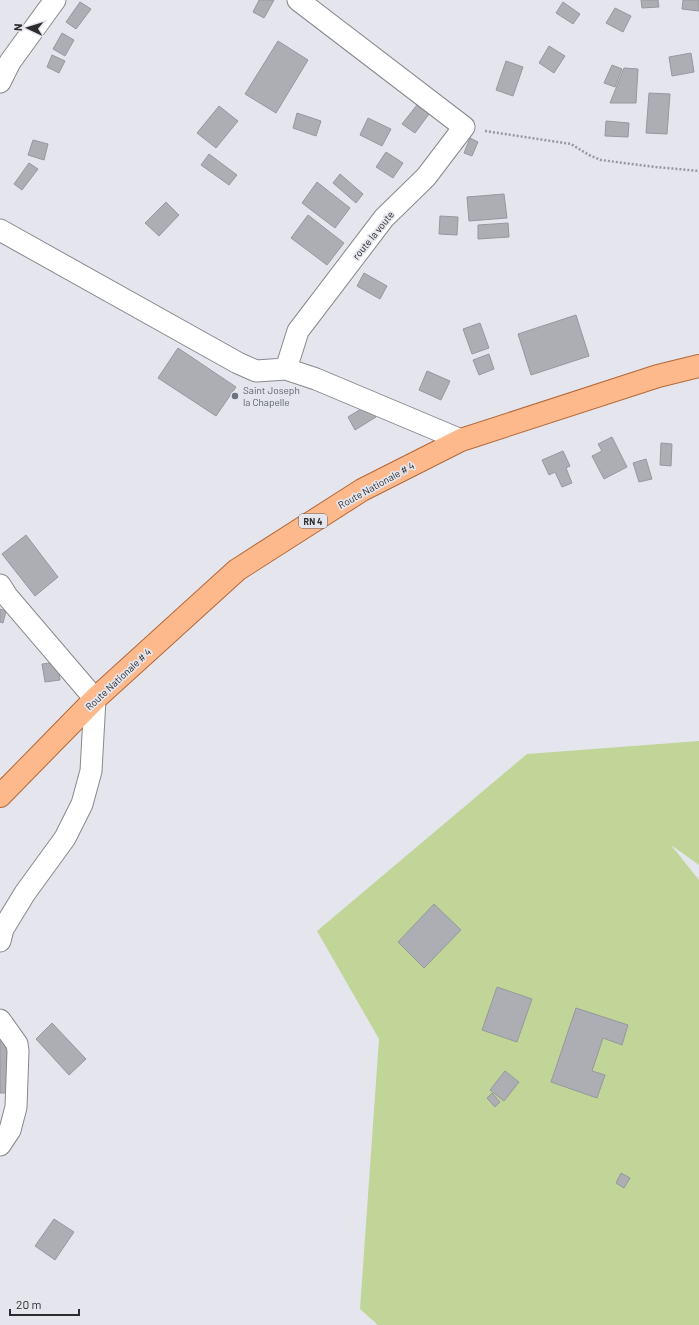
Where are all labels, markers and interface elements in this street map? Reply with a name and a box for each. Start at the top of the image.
north arrow [8,8,48,48]
text: N [11,23,24,31]
street label: route la voute [350,208,396,262]
place label: Saint Joseph la Chapelle [243,384,300,408]
marker: Saint Joseph la Chapelle [230,391,240,401]
street label: Route Nationale # 4 [336,459,416,511]
road number: RN 4 [299,514,327,528]
street label: Route Nationale # 4 [83,645,153,713]
scale bar [10,1291,79,1317]
text: 20 m [16,1297,42,1311]

